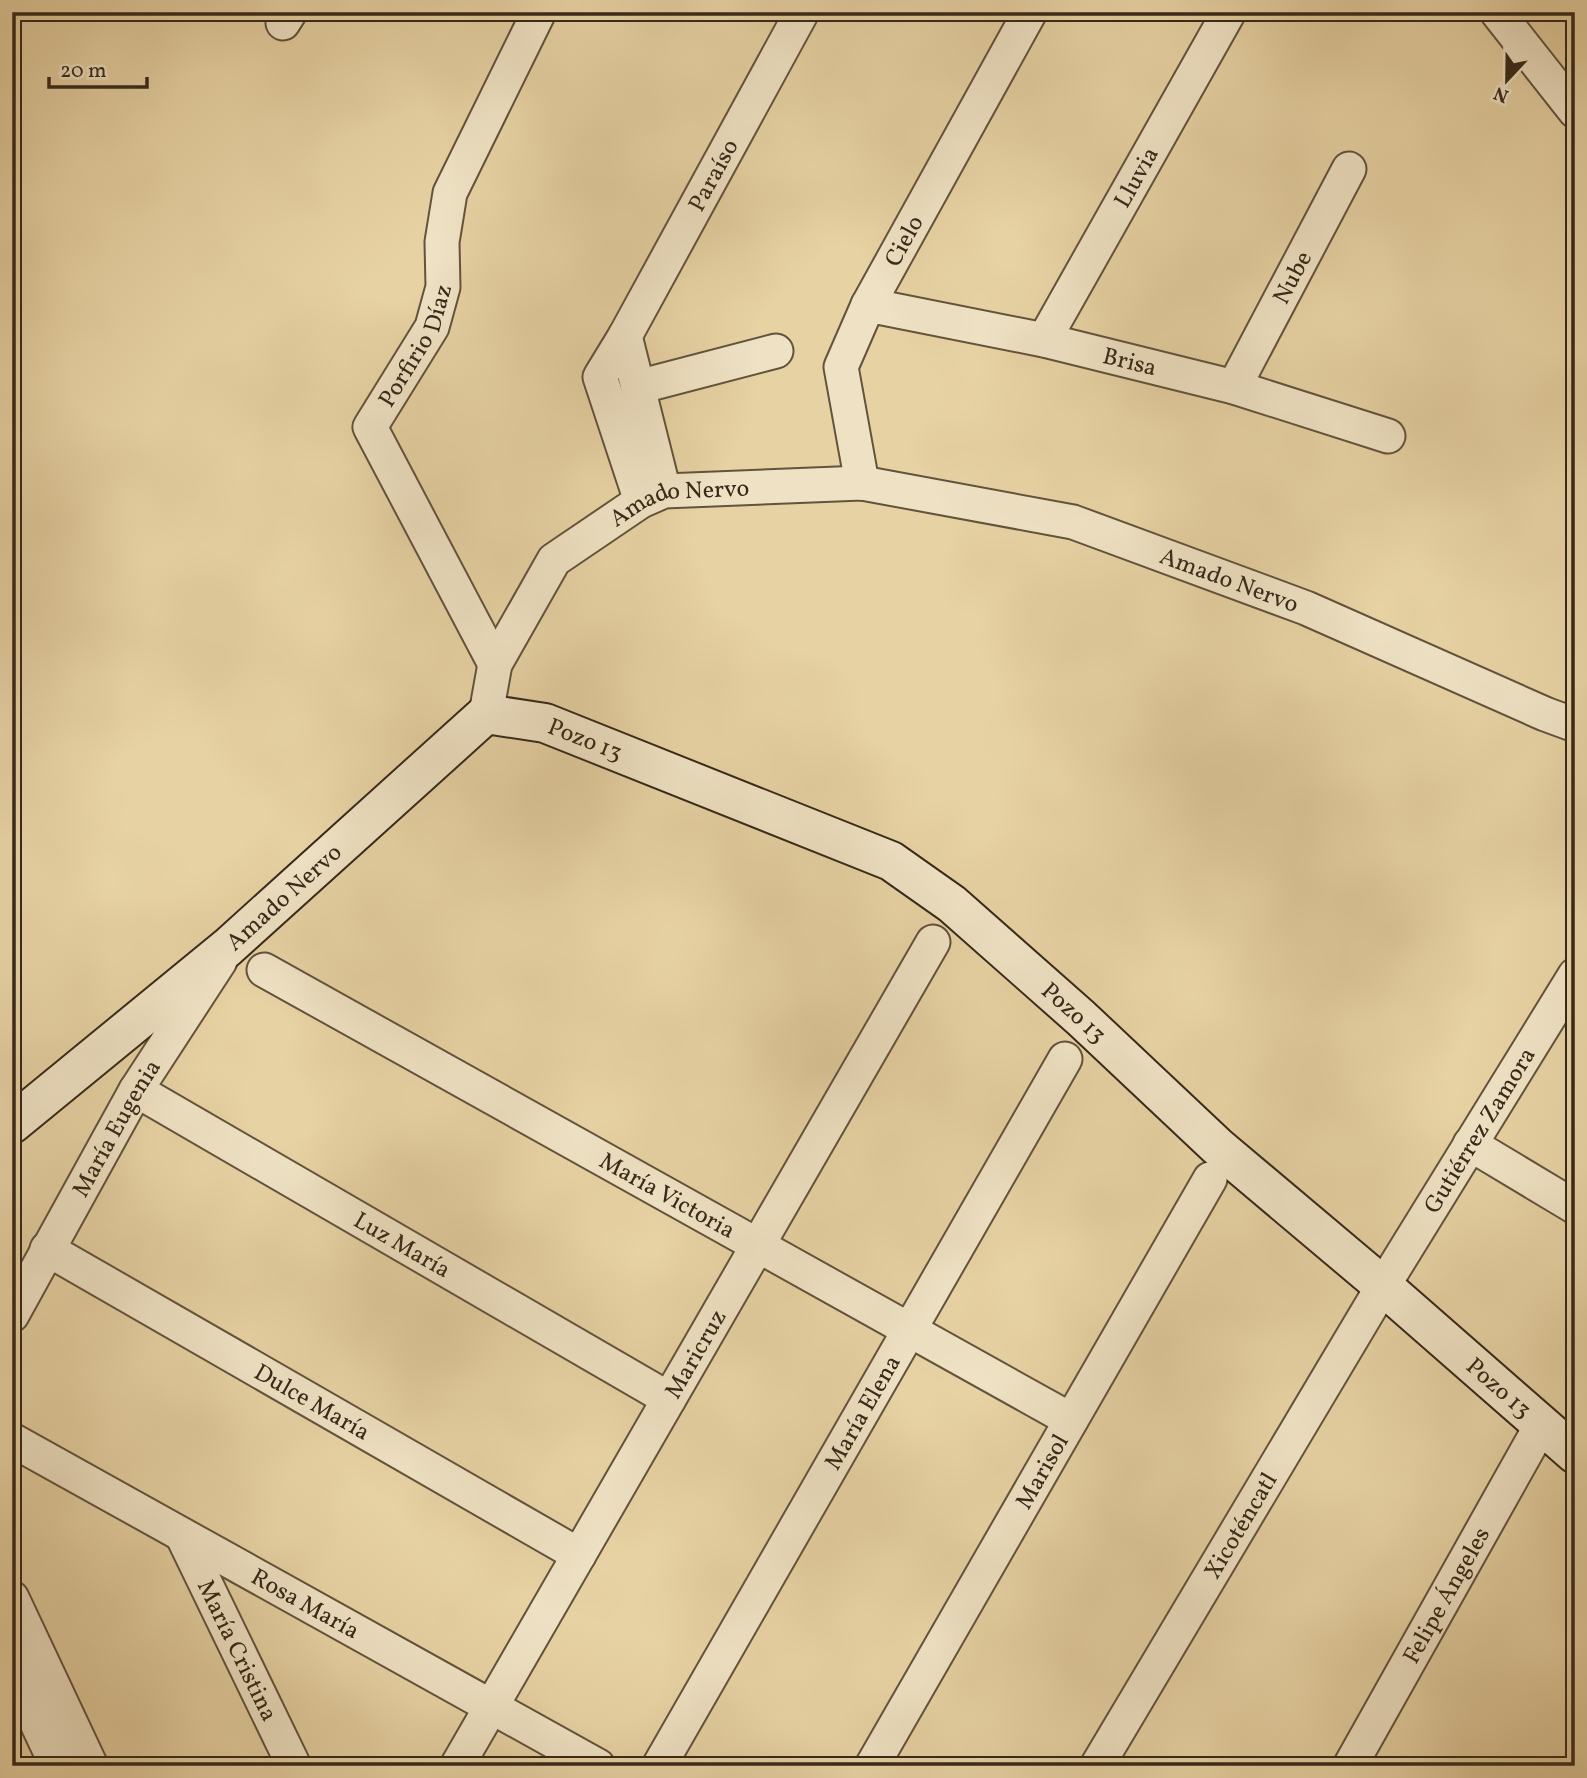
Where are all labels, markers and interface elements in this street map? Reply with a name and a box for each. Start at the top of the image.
scale bar [49,46,147,90]
north arrow [1472,46,1542,116]
text: 20 m [60,57,106,86]
text: N [1490,79,1513,109]
street label: Paraíso [681,134,748,219]
street label: Lluvia [1107,141,1168,215]
street label: Cielo [877,210,933,274]
street label: Nube [1266,246,1322,311]
street label: Porfirio Díaz [371,281,462,414]
street label: Brisa [1099,340,1160,386]
street label: Amado Nervo [603,473,750,537]
street label: Amado Nervo [1154,540,1303,623]
street label: Pozo 13 [542,711,627,771]
street label: Amado Nervo [219,837,350,960]
street label: Pozo 13 [1033,975,1113,1052]
street label: Gutiérrez Zamora [1417,1041,1545,1221]
street label: María Eugenia [65,1053,170,1204]
street label: María Victoria [592,1145,741,1248]
street label: Luz María [346,1205,456,1288]
street label: Maricruz [658,1304,736,1406]
street label: María Elena [817,1349,910,1477]
street label: Pozo 13 [1457,1351,1538,1427]
street label: Dulce María [247,1356,376,1450]
street label: Marisol [1008,1429,1078,1516]
street label: Xicoténcatl [1197,1467,1287,1586]
street label: Felipe Ángeles [1396,1522,1500,1671]
street label: Rosa María [244,1561,365,1649]
street label: María Cristina [187,1575,285,1728]

